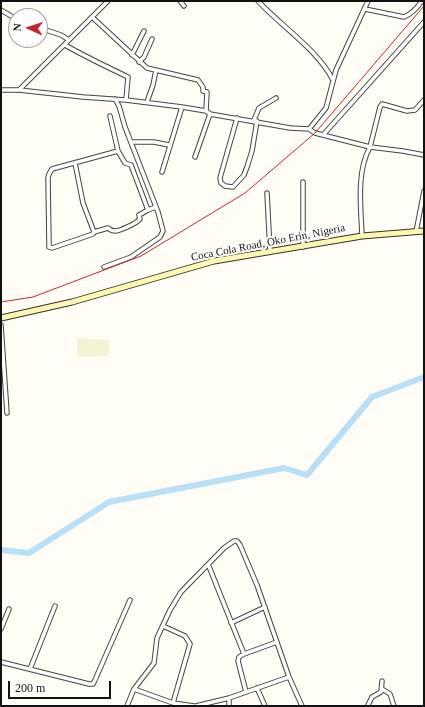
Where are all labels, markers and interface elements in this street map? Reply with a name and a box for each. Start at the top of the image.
north arrow [8,8,48,48]
text: N [11,23,23,32]
street label: Coca Cola Road, Oko Erin, Nigeria [190,222,346,264]
scale bar [10,673,113,699]
text: 200 m [15,681,45,695]

